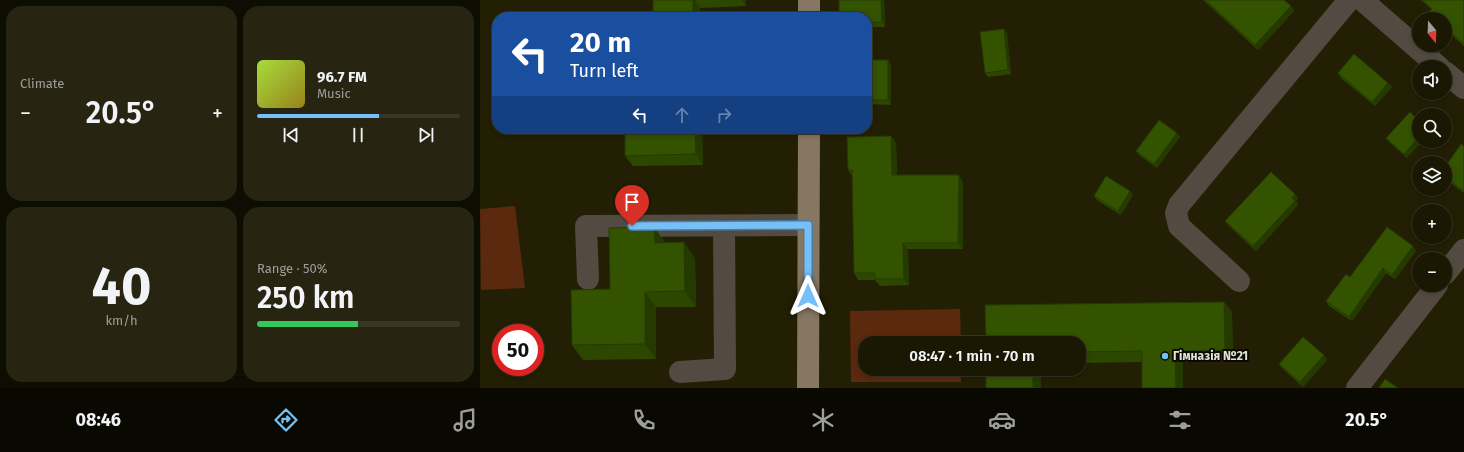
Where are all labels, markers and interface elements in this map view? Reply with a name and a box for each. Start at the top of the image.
north arrow [1412,12,1452,52]
map controls [1412,12,1452,292]
text: 20 m [570,26,631,59]
icon: left [504,28,556,80]
text: Turn left [570,60,639,82]
button: sound [1412,60,1452,100]
text: 96.7 FM [317,68,367,86]
text: Climate [20,76,64,91]
text: Music [317,86,351,101]
text: 20.5° [86,95,157,131]
text: − [20,100,31,127]
text: + [212,100,223,127]
icon: left [629,104,651,126]
icon: ahead [671,104,693,126]
icon: right [713,104,735,126]
button: search [1412,108,1452,148]
icon: previous [280,124,302,146]
icon: pause [347,124,369,146]
icon: next [415,124,437,146]
button: layers [1412,156,1452,196]
pin [615,185,649,226]
icon: arrive [621,191,643,213]
button: + [1412,204,1452,244]
button: − [1412,252,1452,292]
text: 40 [92,255,151,318]
text: Range · 50% [257,261,328,276]
position arrow [787,275,829,317]
text: 250 km [257,280,355,316]
text: km/h [105,313,138,328]
speed limit sign: 50 [492,324,544,376]
text: 08:47 · 1 min · 70 m [909,347,1035,365]
place label: Гімназія №21 [1173,349,1248,363]
marker: Гімназія №21 [1160,351,1170,361]
icon: directions [272,406,300,434]
icon: music [451,406,479,434]
icon: phone [630,406,658,434]
icon: climate [809,406,837,434]
icon: car [988,406,1016,434]
icon: filters [1166,406,1194,434]
text: 08:46 [75,409,121,431]
text: 20.5° [1345,409,1389,431]

